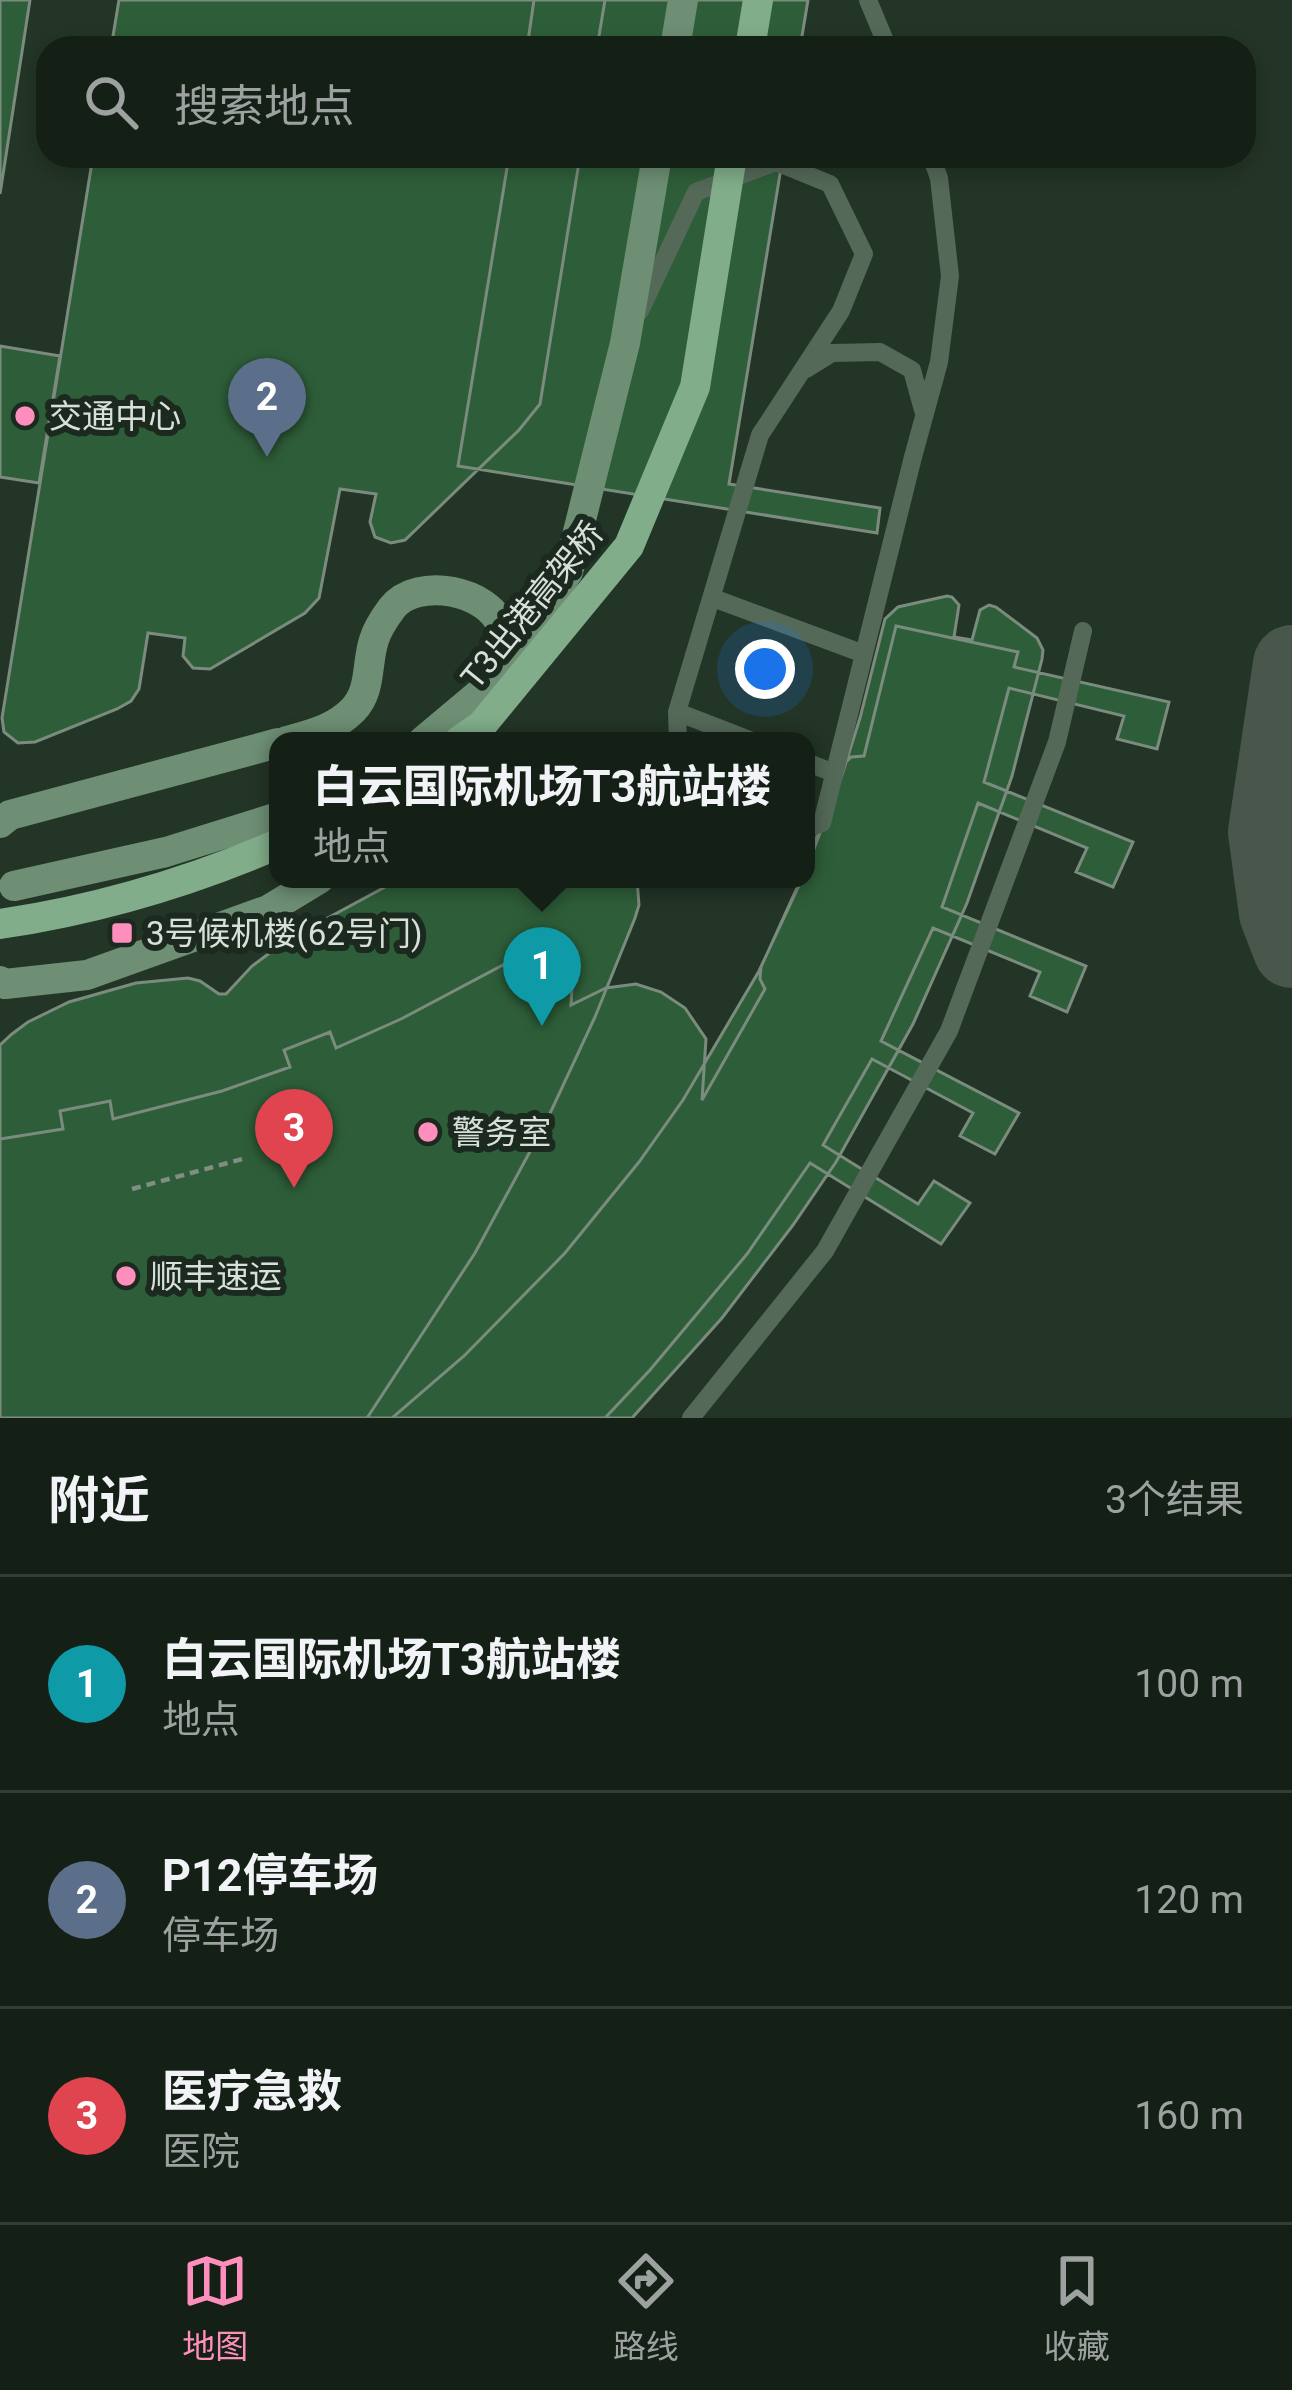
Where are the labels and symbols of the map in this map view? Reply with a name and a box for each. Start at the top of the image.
pin: 2 [228,358,306,457]
place label: 交通中心 [49,397,181,436]
marker: 交通中心 [12,403,38,429]
street label: T3出港高架桥 [453,514,611,696]
your location [735,639,795,699]
place label: 3号候机楼(62号门) [146,914,422,953]
marker: 3号候机楼(62号门) [109,920,135,946]
pin: 1 [503,927,581,1026]
pin: 3 [255,1089,333,1188]
place label: 警务室 [452,1113,551,1152]
marker: 警务室 [415,1119,441,1145]
place label: 顺丰速运 [150,1257,282,1296]
marker: 顺丰速运 [113,1263,139,1289]

